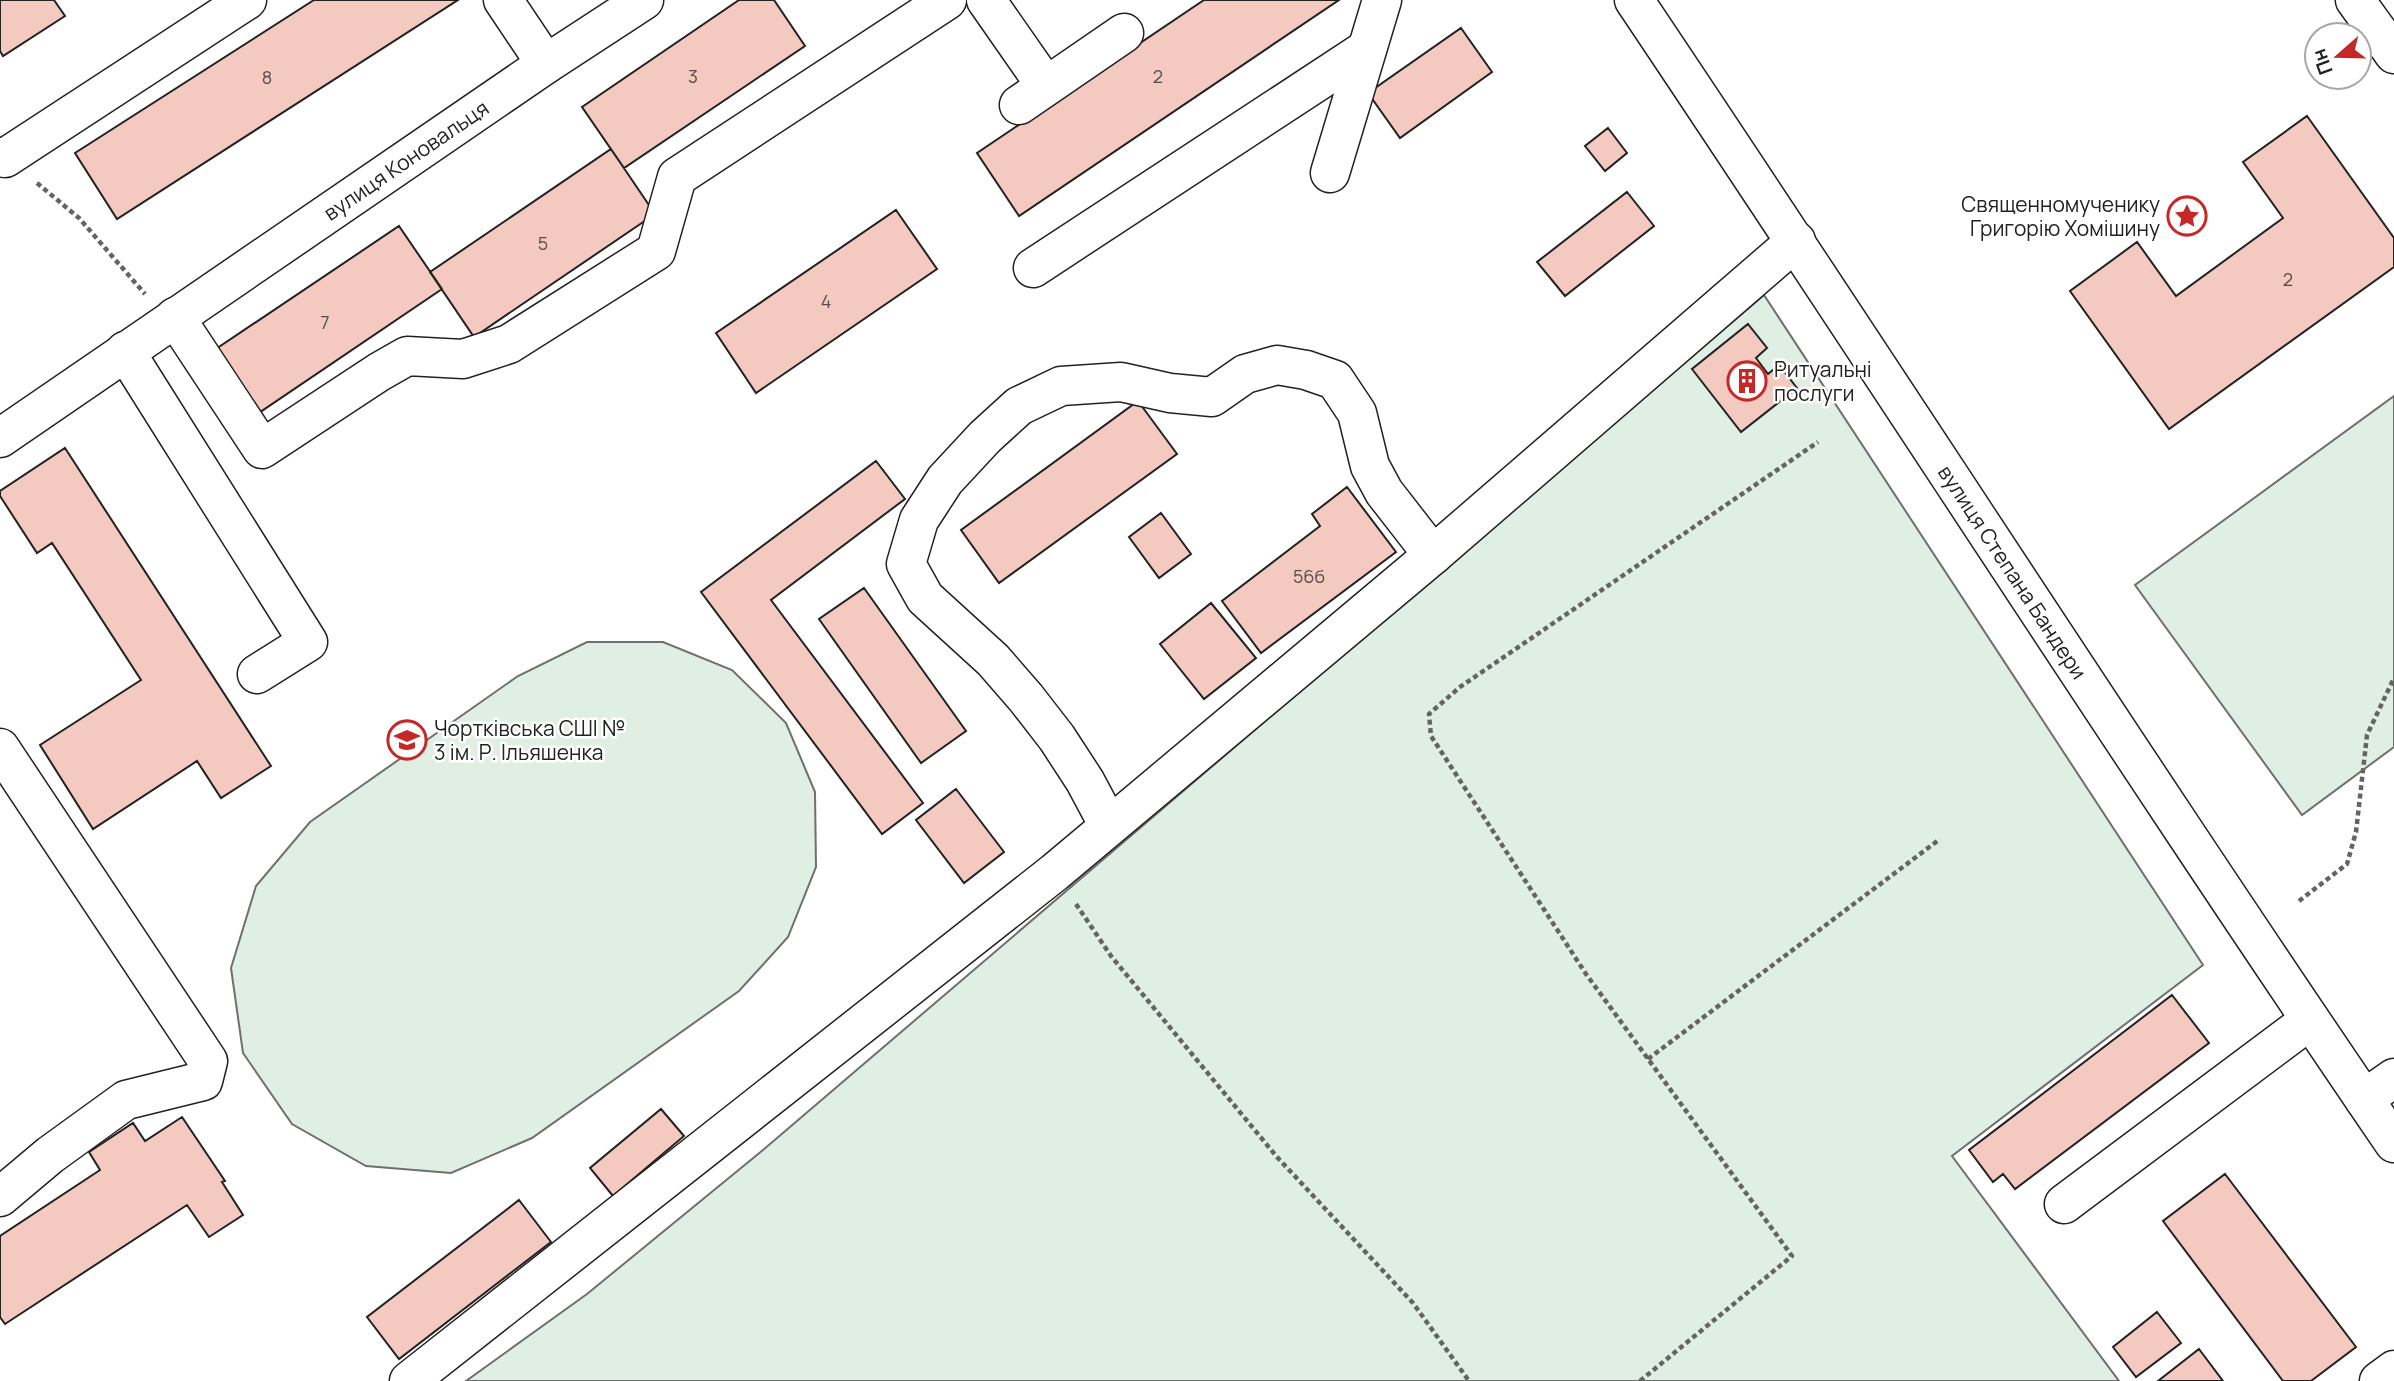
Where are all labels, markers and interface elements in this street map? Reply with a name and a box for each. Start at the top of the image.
north arrow [2303,21,2373,91]
text: Пн [2305,45,2339,78]
house number: 3 [688,64,698,88]
house number: 2 [1153,64,1163,88]
house number: 8 [262,65,272,89]
street label: вулиця Коновальця [318,94,494,226]
place label: Священномученику Григорію Хомішину [1961,190,2160,242]
place icon: Священномученику Григорію Хомішину [2166,195,2208,237]
house number: 5 [538,231,548,255]
house number: 2 [2283,267,2293,291]
house number: 4 [821,289,831,313]
house number: 7 [320,310,330,334]
place label: Ритуальні послуги [1774,355,1872,407]
building icon: Ритуальні послуги [1726,360,1768,402]
street label: вулиця Степана Бандери [1932,460,2093,684]
house number: 56б [1293,564,1325,588]
place label: Чортківська СШІ № 3 ім. Р. Ільяшенка [434,714,625,766]
school or university icon: Чортківська СШІ № 3 ім. Р. Ільяшенка [386,719,428,761]

